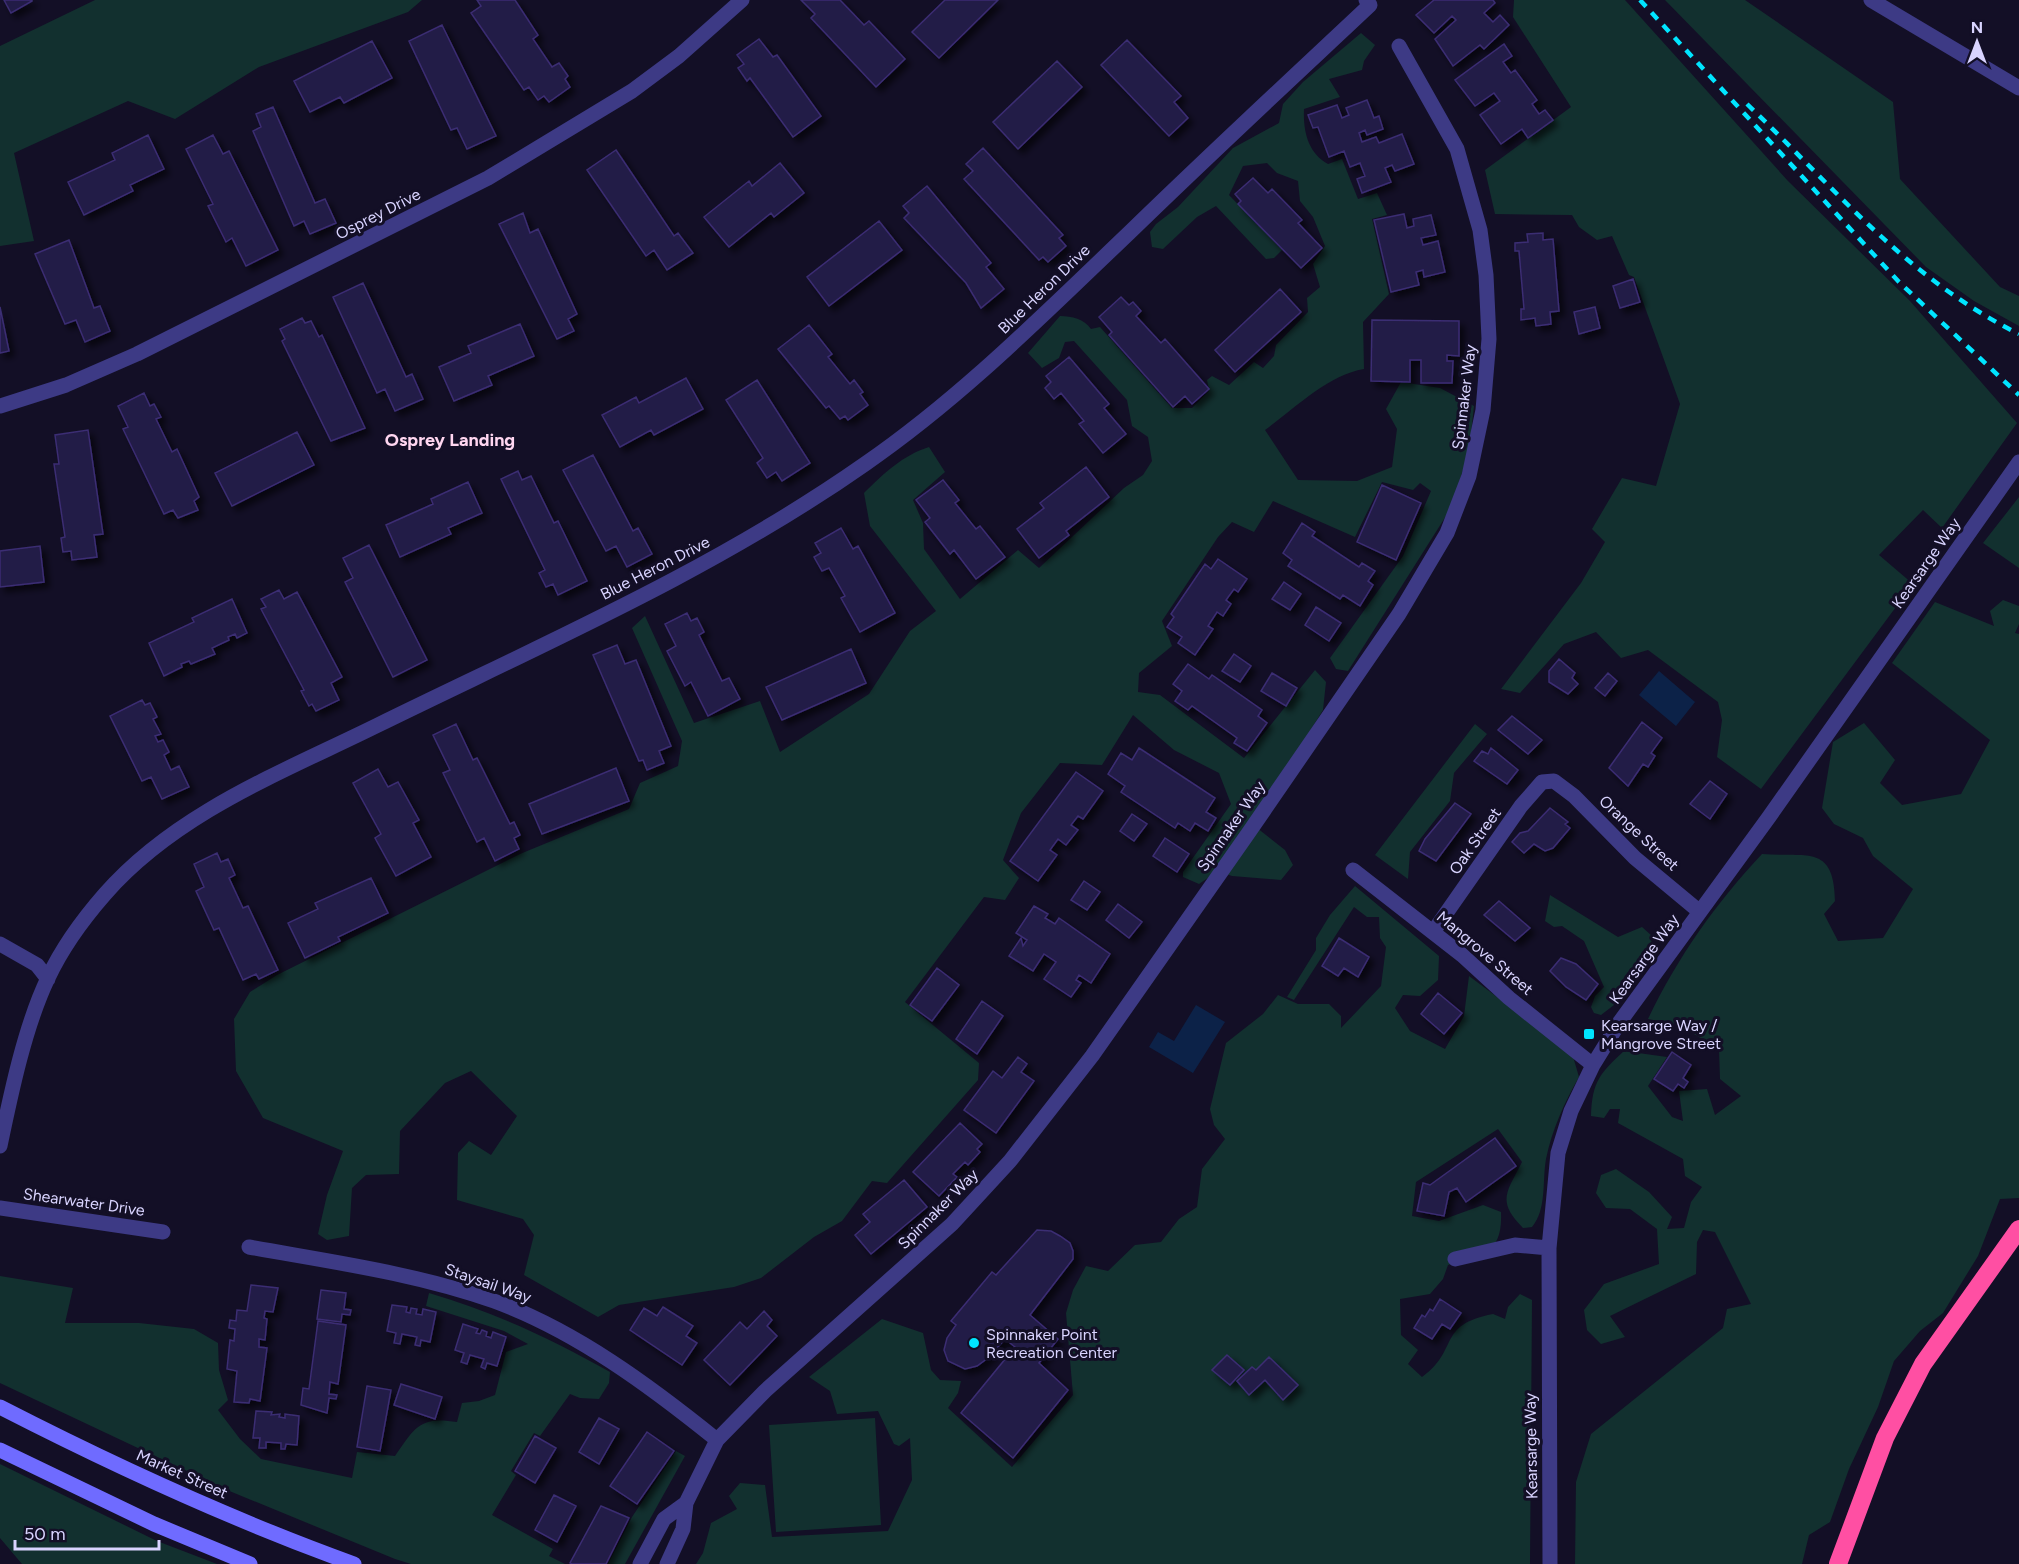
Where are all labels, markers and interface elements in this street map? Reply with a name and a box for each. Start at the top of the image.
north arrow [1947,12,2007,72]
text: N [1971,18,1983,37]
street label: Osprey Drive [332,184,424,243]
street label: Blue Heron Drive [994,240,1094,338]
street label: Spinnaker Way [1448,343,1480,451]
district label: Osprey Landing [385,429,515,451]
street label: Kearsarge Way [1888,514,1965,612]
street label: Blue Heron Drive [597,532,713,604]
street label: Spinnaker Way [1193,777,1269,875]
street label: Orange Street [1595,791,1683,875]
street label: Oak Street [1445,804,1505,878]
street label: Mangrove Street [1433,907,1537,999]
street label: Kearsarge Way [1605,910,1683,1008]
place label: Kearsarge Way / Mangrove Street [1601,1016,1721,1053]
marker: Kearsarge Way / Mangrove Street [1582,1027,1596,1041]
street label: Spinnaker Way [894,1164,983,1253]
street label: Shearwater Drive [22,1184,146,1220]
street label: Staysail Way [442,1259,534,1307]
place label: Spinnaker Point Recreation Center [986,1325,1118,1362]
marker: Spinnaker Point Recreation Center [967,1336,981,1350]
street label: Kearsarge Way [1521,1392,1541,1499]
street label: Market Street [133,1445,231,1503]
scale bar [15,1513,159,1551]
text: 50 m [24,1523,66,1545]

